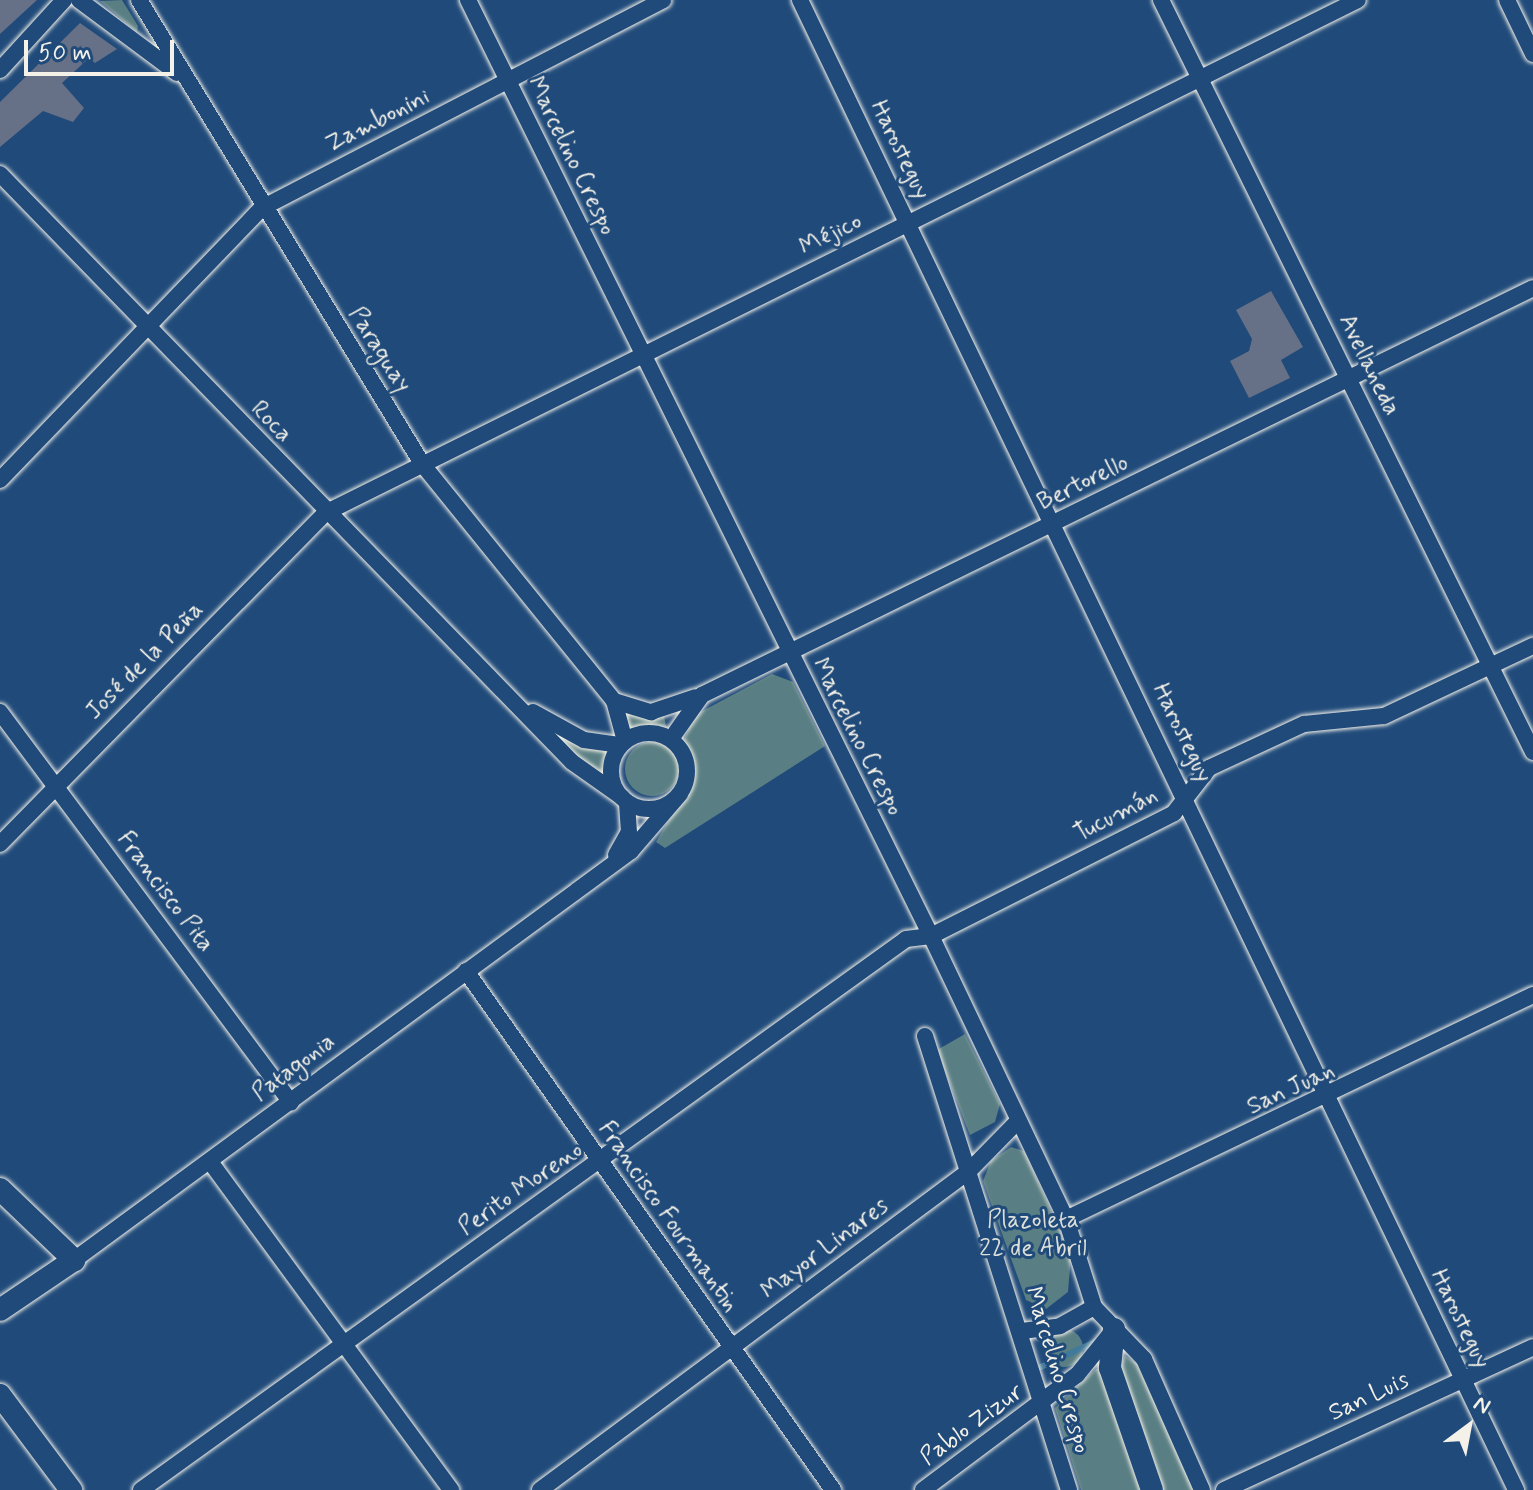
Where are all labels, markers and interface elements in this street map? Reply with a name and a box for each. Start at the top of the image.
scale bar [28,24,178,74]
text: 50 m [38,38,92,69]
street label: Marcelino Crespo [520,72,622,240]
street label: Zambonini [321,83,435,159]
street label: Harosteguy [864,96,936,204]
street label: Méjico [795,208,867,262]
street label: Paraguay [341,302,417,398]
street label: Avellaneda [1332,310,1406,420]
street label: Roca [244,395,298,449]
street label: Bertorello [1033,449,1133,517]
street label: José de la Peña [80,596,210,726]
street label: Marcelino Crespo [805,654,909,820]
street label: Harosteguy [1146,679,1218,787]
street label: Tucumán [1069,781,1163,849]
street label: Francisco Pita [110,826,220,958]
street label: Patagonia [247,1028,341,1108]
street label: San Juan [1242,1056,1340,1122]
street label: Francisco Fourmantin [591,1116,745,1318]
street label: Perito Moreno [453,1136,589,1242]
street label: Mayor Linares [757,1193,893,1305]
park label: Plazoleta 22 de Abril [979,1207,1087,1263]
street label: Harosteguy [1424,1265,1496,1373]
street label: Marcelino Crespo [1018,1283,1096,1457]
street label: San Luis [1323,1365,1415,1429]
street label: Pablo Zizur [916,1379,1028,1471]
north arrow [1429,1386,1509,1466]
text: N [1468,1390,1495,1421]

